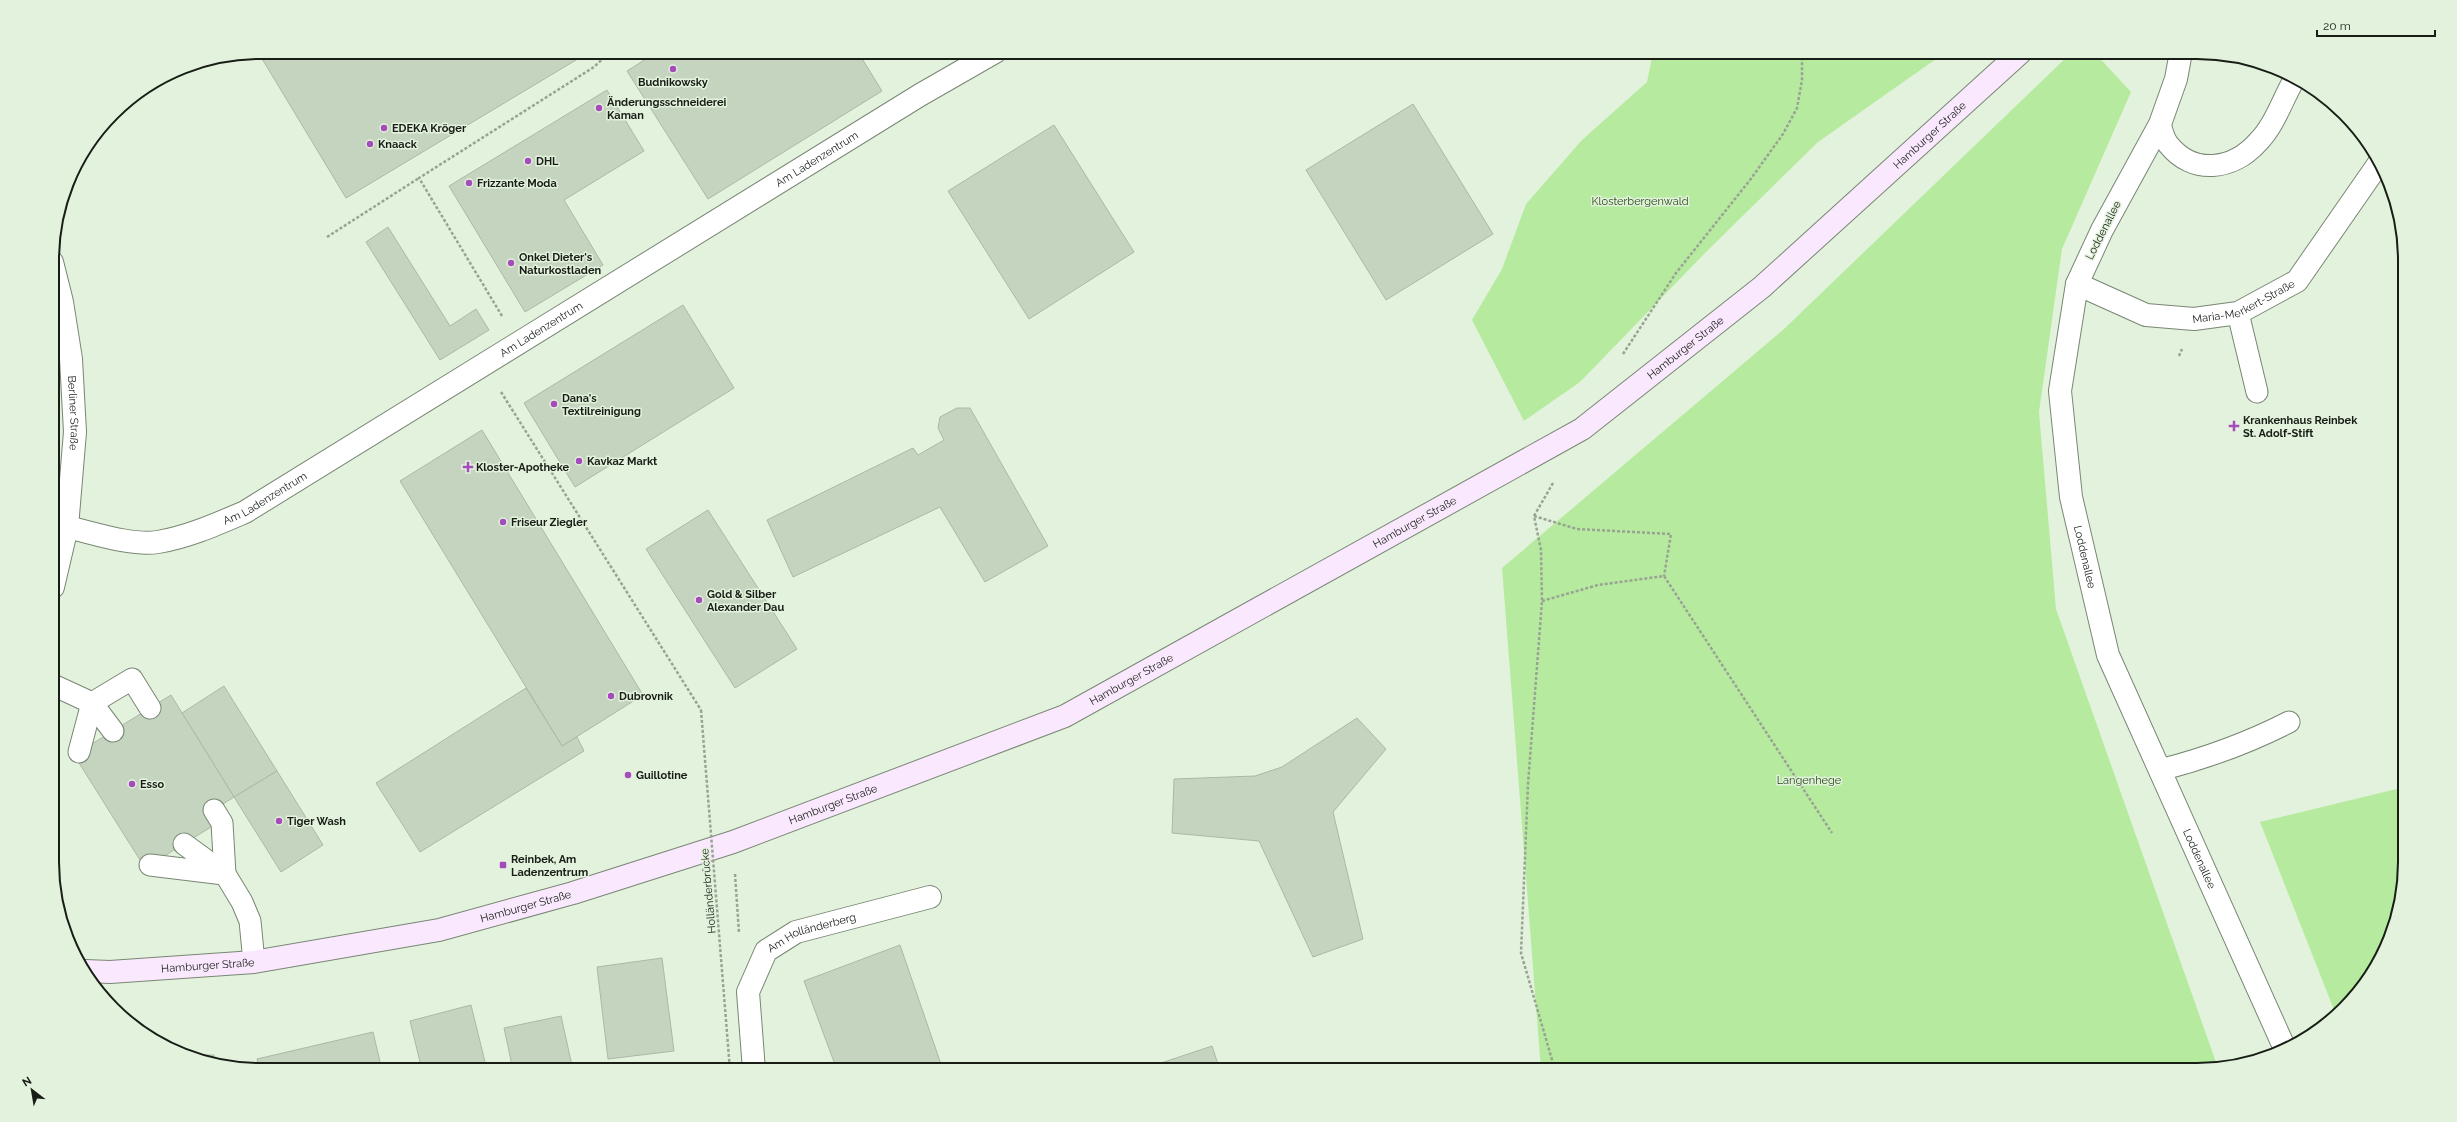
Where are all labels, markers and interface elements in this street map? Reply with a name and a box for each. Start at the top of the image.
scale bar [2317,12,2435,38]
text: 20 m [2323,19,2351,33]
marker: Budnikowsky [668,64,678,74]
place label: Budnikowsky [638,76,708,89]
place label: Änderungsschneiderei Kaman [607,95,727,122]
street label: Hamburger Straße [1891,99,1969,172]
marker: Änderungsschneiderei Kaman [594,103,604,113]
place label: EDEKA Kröger [392,122,467,135]
marker: EDEKA Kröger [379,123,389,133]
street label: Am Ladenzentrum [773,129,861,190]
place label: Knaack [378,138,418,151]
marker: Knaack [365,139,375,149]
place label: DHL [536,155,559,168]
marker: DHL [523,156,533,166]
place label: Frizzante Moda [477,177,557,190]
marker: Frizzante Moda [464,178,474,188]
park label: Klosterbergenwald [1592,195,1689,208]
street label: Loddenallee [2083,198,2124,262]
place label: Onkel Dieter's Naturkostladen [519,251,601,277]
marker: Onkel Dieter's Naturkostladen [506,258,516,268]
street label: Maria-Merkert-Straße [2192,277,2298,326]
street label: Am Ladenzentrum [498,299,585,360]
street label: Hamburger Straße [1645,314,1727,382]
street label: Berliner Straße [65,375,81,451]
place label: Dana's Textilreinigung [562,392,641,418]
marker: Dana's Textilreinigung [549,399,559,409]
place label: Krankenhaus Reinbek St. Adolf-Stift [2243,414,2358,440]
marker: Krankenhaus Reinbek St. Adolf-Stift [2228,420,2240,432]
place label: Kavkaz Markt [587,455,658,468]
marker: Kavkaz Markt [574,456,584,466]
place label: Kloster-Apotheke [476,461,570,474]
marker: Kloster-Apotheke [463,462,473,472]
street label: Am Ladenzentrum [221,469,309,528]
street label: Hamburger Straße [1371,494,1459,551]
place label: Friseur Ziegler [511,516,588,529]
marker: Friseur Ziegler [498,517,508,527]
street label: Loddenallee [2071,524,2098,590]
place label: Gold & Silber Alexander Dau [707,588,784,614]
marker: Gold & Silber Alexander Dau [694,595,704,605]
street label: Hamburger Straße [1087,651,1176,708]
place label: Dubrovnik [619,690,674,703]
marker: Dubrovnik [606,691,616,701]
place label: Guillotine [636,769,688,782]
marker: Guillotine [623,770,633,780]
park label: Langenhege [1777,774,1842,787]
place label: Esso [140,778,164,791]
marker: Esso [127,779,137,789]
street label: Hamburger Straße [787,782,880,827]
place label: Tiger Wash [287,815,346,828]
marker: Tiger Wash [274,816,284,826]
street label: Loddenallee [2180,827,2218,891]
street label: Holländerbrücke [698,847,719,934]
place label: Reinbek, Am Ladenzentrum [511,853,588,879]
marker: Reinbek, Am Ladenzentrum [498,860,508,870]
street label: Hamburger Straße [479,888,573,925]
street label: Am Holländerberg [765,911,857,955]
street label: Hamburger Straße [161,956,255,975]
north arrow [12,1070,52,1110]
text: N [20,1074,34,1090]

